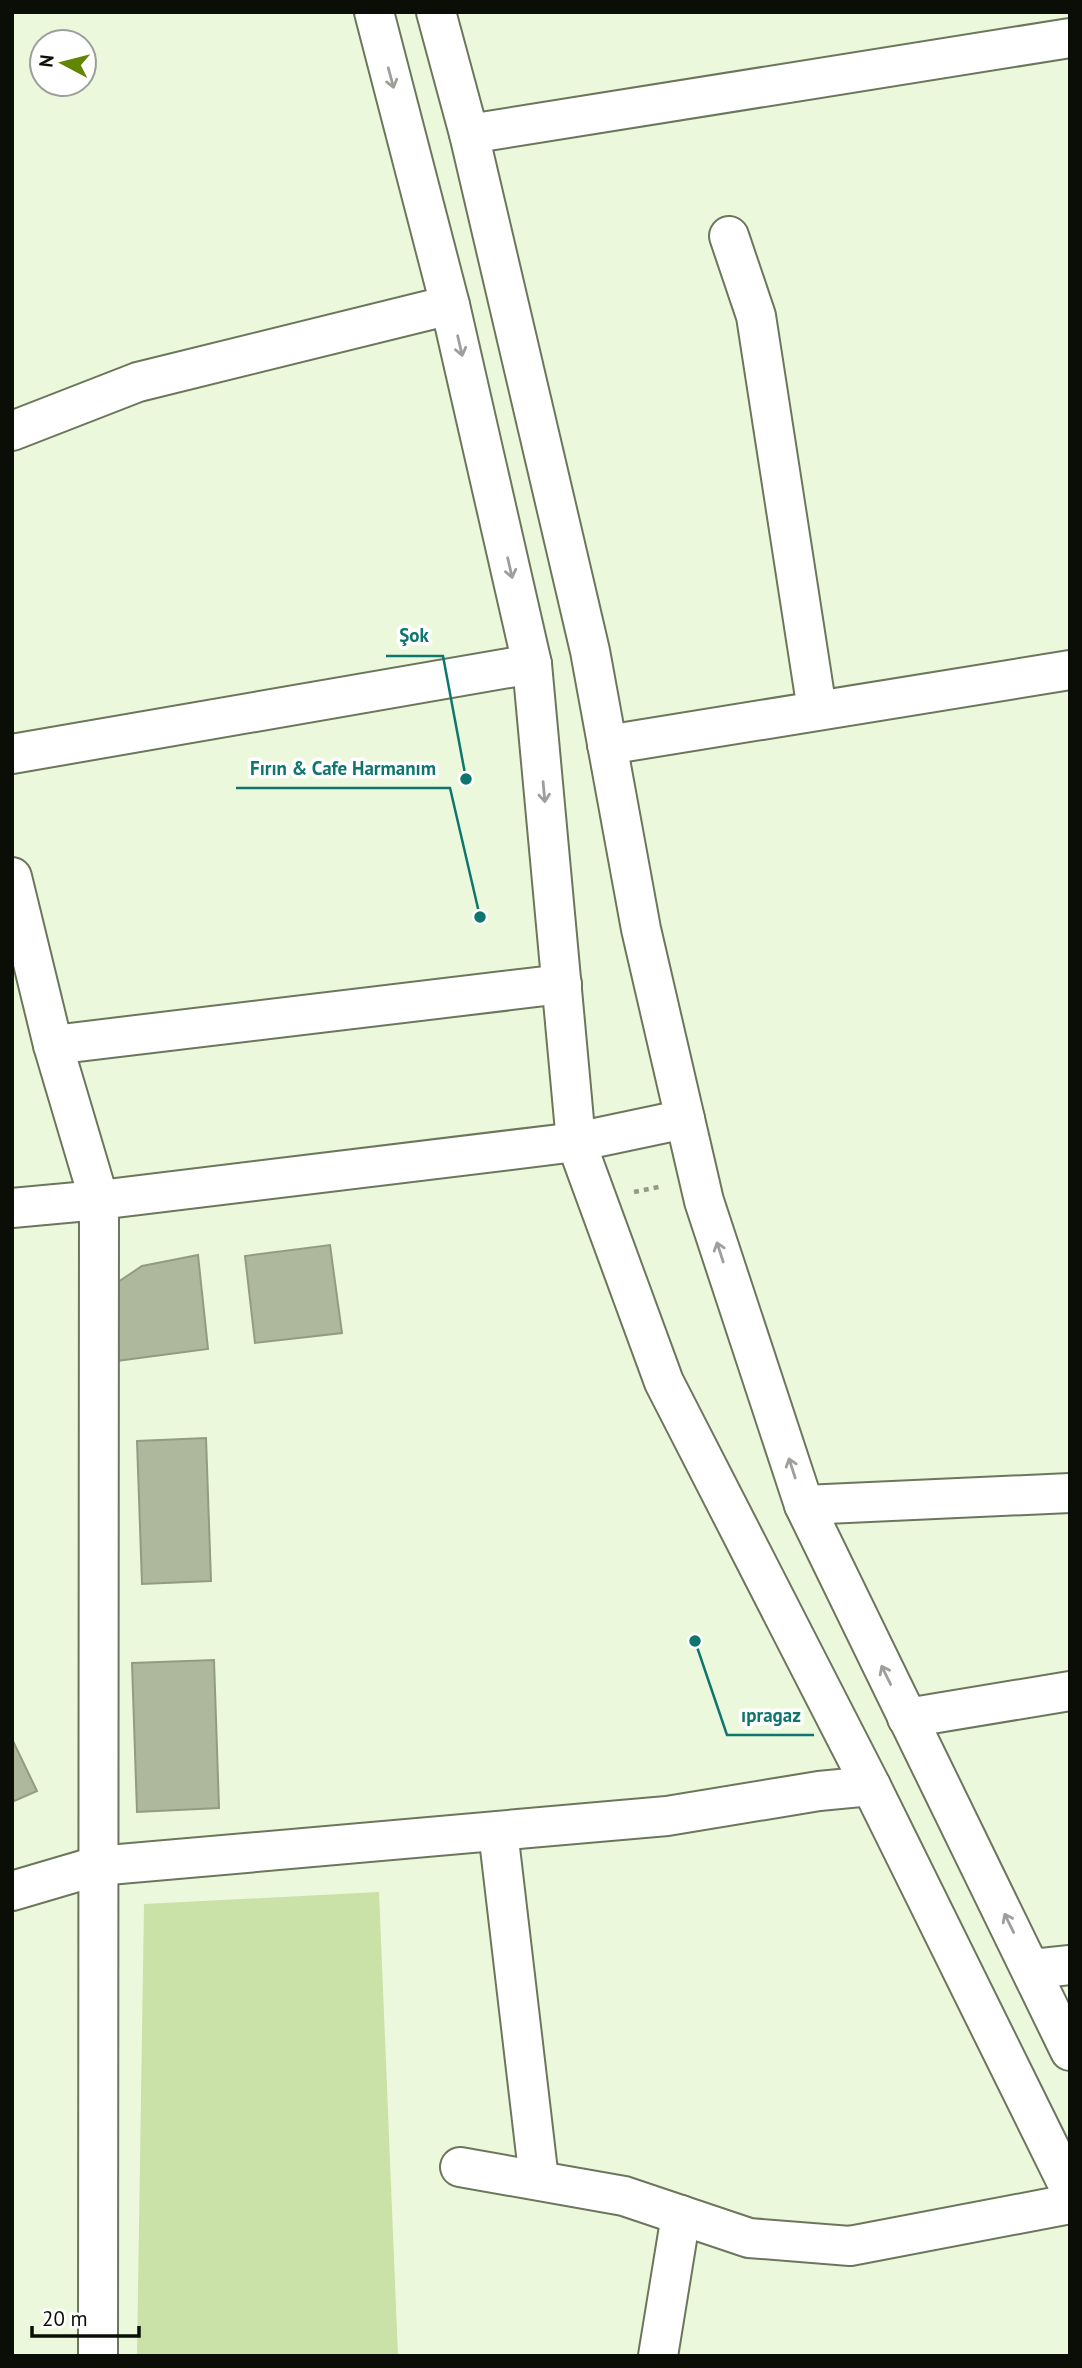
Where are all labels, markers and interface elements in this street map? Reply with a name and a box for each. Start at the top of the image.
north arrow [28,28,98,98]
text: N [33,53,59,69]
one-way arrow [385,66,398,89]
one-way arrow [453,334,467,357]
one-way arrow [504,556,518,579]
callout: Şok [386,616,443,656]
text: Şok [399,623,429,647]
callout: Fırın & Cafe Harmanım [236,748,450,788]
text: Fırın & Cafe Harmanım [250,756,436,780]
one-way arrow [538,781,551,803]
one-way arrow [713,1242,726,1264]
one-way arrow [785,1458,797,1480]
one-way arrow [879,1665,893,1686]
callout: ıpragaz [727,1695,814,1735]
text: ıpragaz [741,1703,801,1727]
one-way arrow [1001,1913,1015,1934]
scale bar [32,2294,138,2338]
text: 20 m [42,2305,88,2332]

